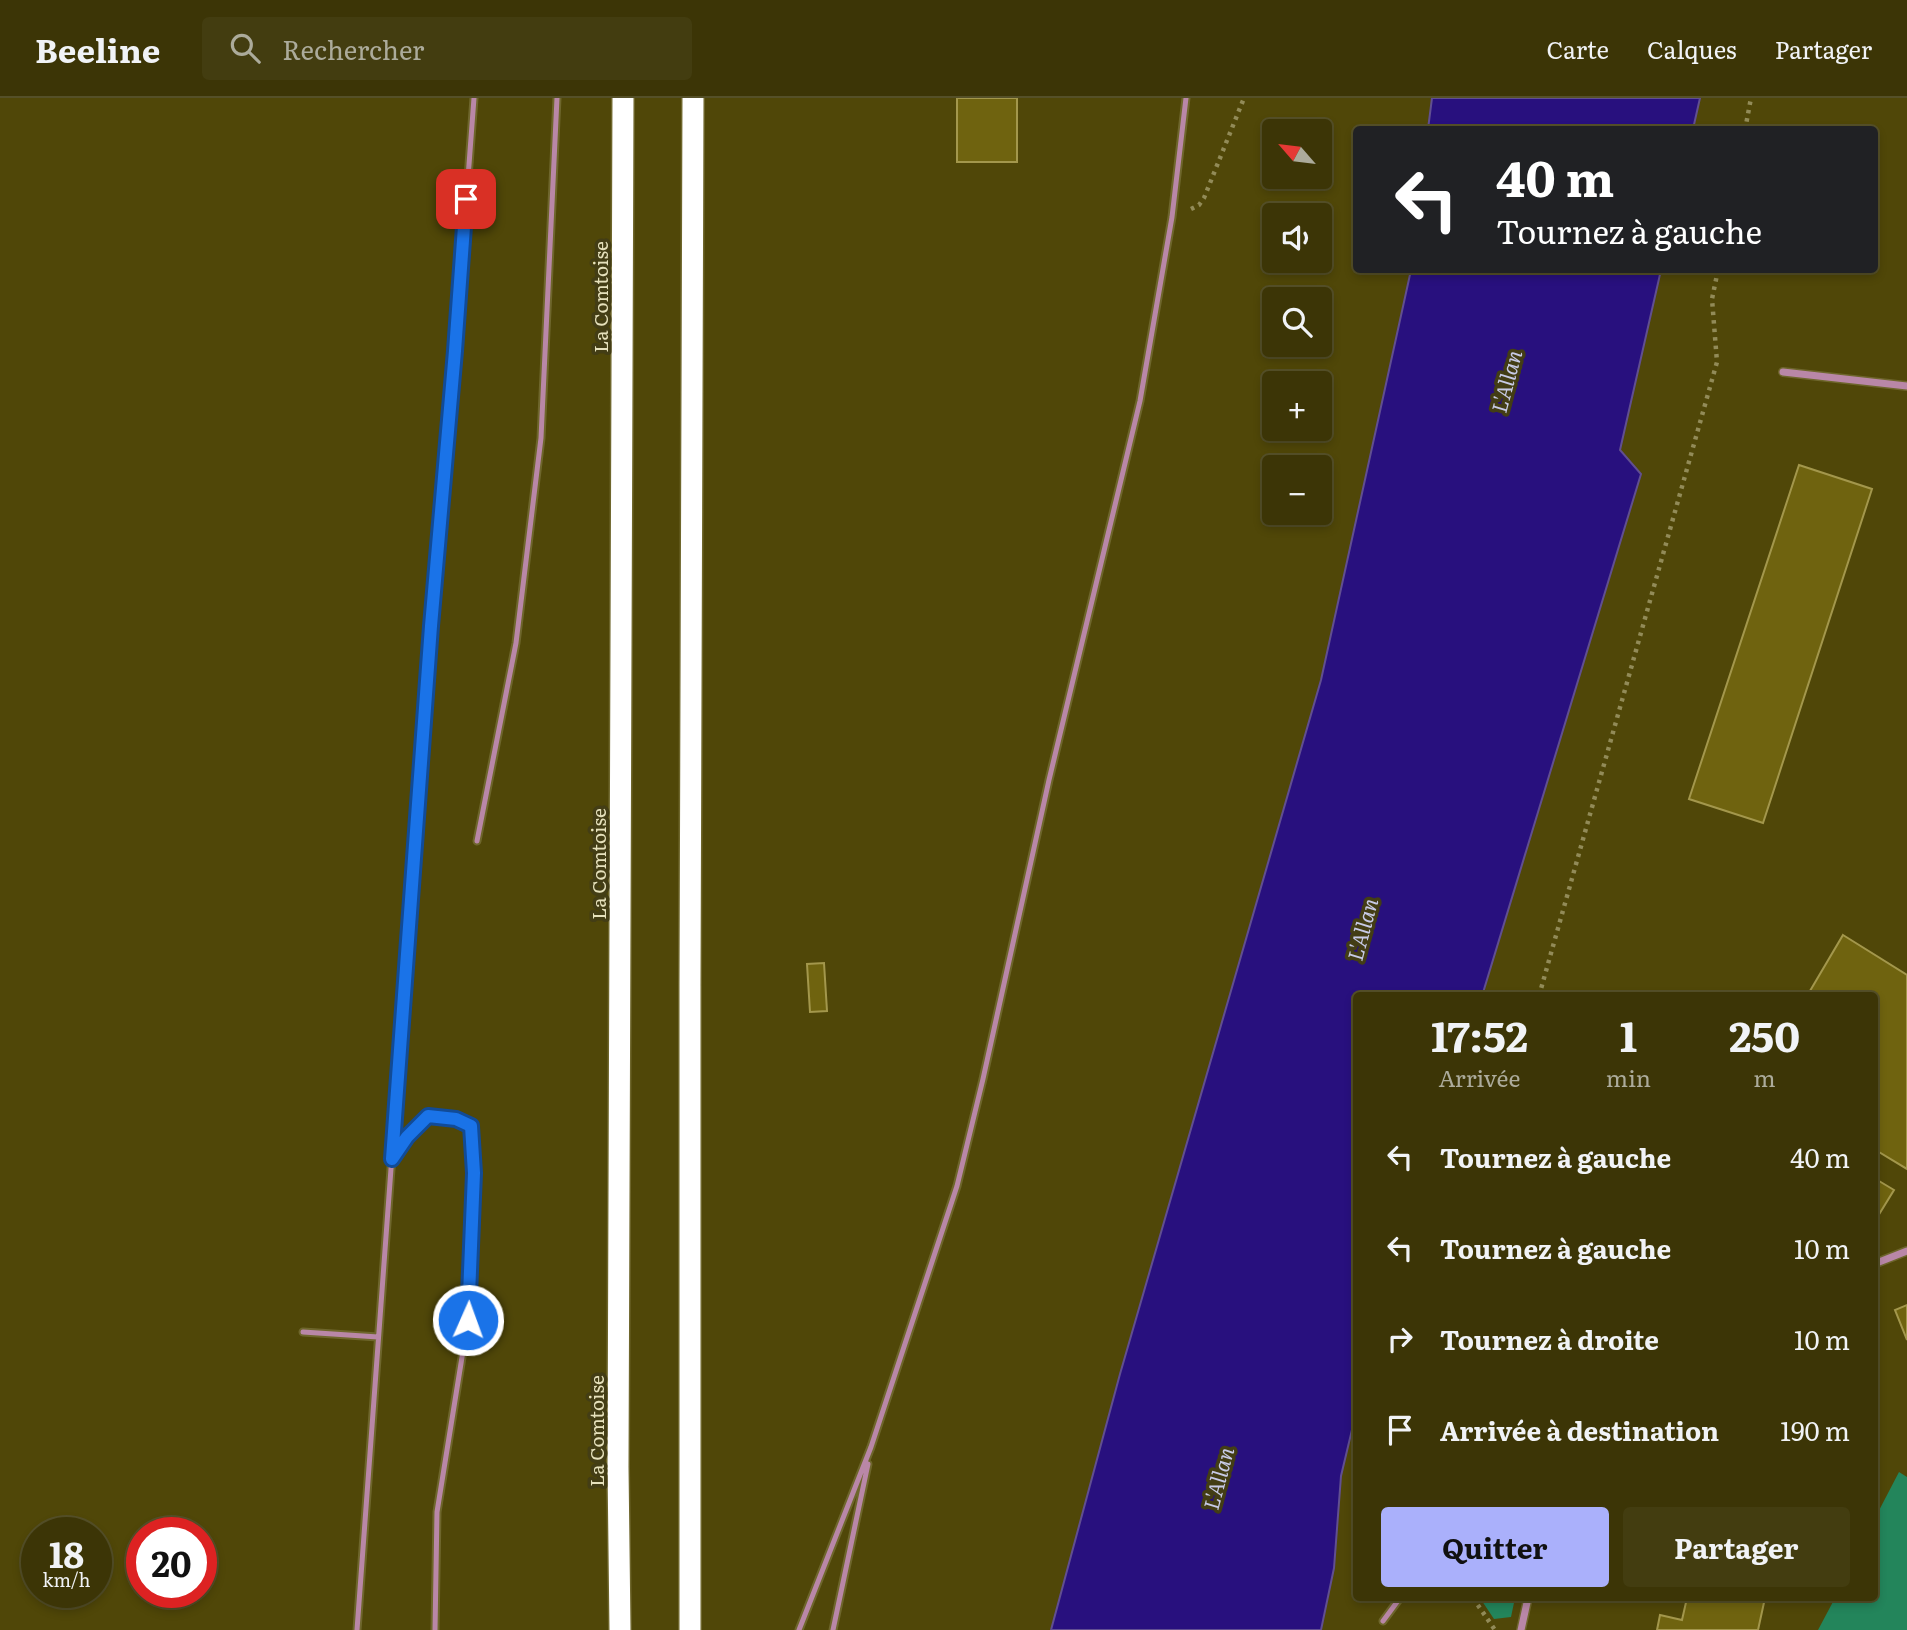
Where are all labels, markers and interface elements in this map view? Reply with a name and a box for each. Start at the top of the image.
search box [202,17,692,80]
text: Beeline [35,24,160,73]
icon: search [226,29,264,67]
text: Rechercher [282,29,424,68]
text: Carte [1546,31,1609,66]
text: Calques [1647,31,1737,66]
text: Partager [1775,31,1872,66]
north arrow [1262,119,1332,189]
map controls [1262,119,1332,525]
text: 40 m [1496,139,1614,212]
icon: left [1381,154,1472,245]
pin [436,169,496,229]
icon: arrive [447,180,485,218]
button: sound [1262,203,1332,273]
text: Tournez à gauche [1496,206,1762,254]
street label: La Comtoise [586,241,614,353]
button: search [1262,287,1332,357]
water label: L'Allan [1482,346,1528,416]
button: + [1262,371,1332,441]
button: − [1262,455,1332,525]
street label: La Comtoise [584,808,612,920]
water label: L'Allan [1338,894,1384,964]
text: 17:52 [1431,1003,1528,1065]
text: 1 [1620,1003,1637,1065]
text: 250 [1729,1003,1800,1065]
text: Arrivée [1438,1060,1520,1094]
text: min [1606,1060,1651,1094]
text: m [1753,1060,1776,1094]
text: Tournez à gauche [1440,1137,1671,1176]
text: 40 m [1790,1137,1850,1176]
icon: left [1381,1138,1419,1176]
text: Tournez à gauche [1440,1228,1671,1267]
text: 10 m [1794,1228,1850,1267]
icon: left [1381,1229,1419,1267]
position arrow [431,1283,505,1357]
text: Tournez à droite [1440,1319,1659,1358]
text: 10 m [1794,1319,1850,1358]
icon: right [1381,1320,1419,1358]
street label: La Comtoise [582,1375,610,1487]
text: Arrivée à destination [1440,1410,1719,1449]
text: 190 m [1780,1410,1850,1449]
icon: arrive [1381,1411,1419,1449]
water label: L'Allan [1194,1443,1240,1513]
button: Quitter [1381,1507,1609,1587]
button: Partager [1623,1507,1850,1587]
speed limit sign: 20 [126,1517,217,1608]
text: 18 [49,1527,84,1579]
text: km/h [43,1566,90,1593]

